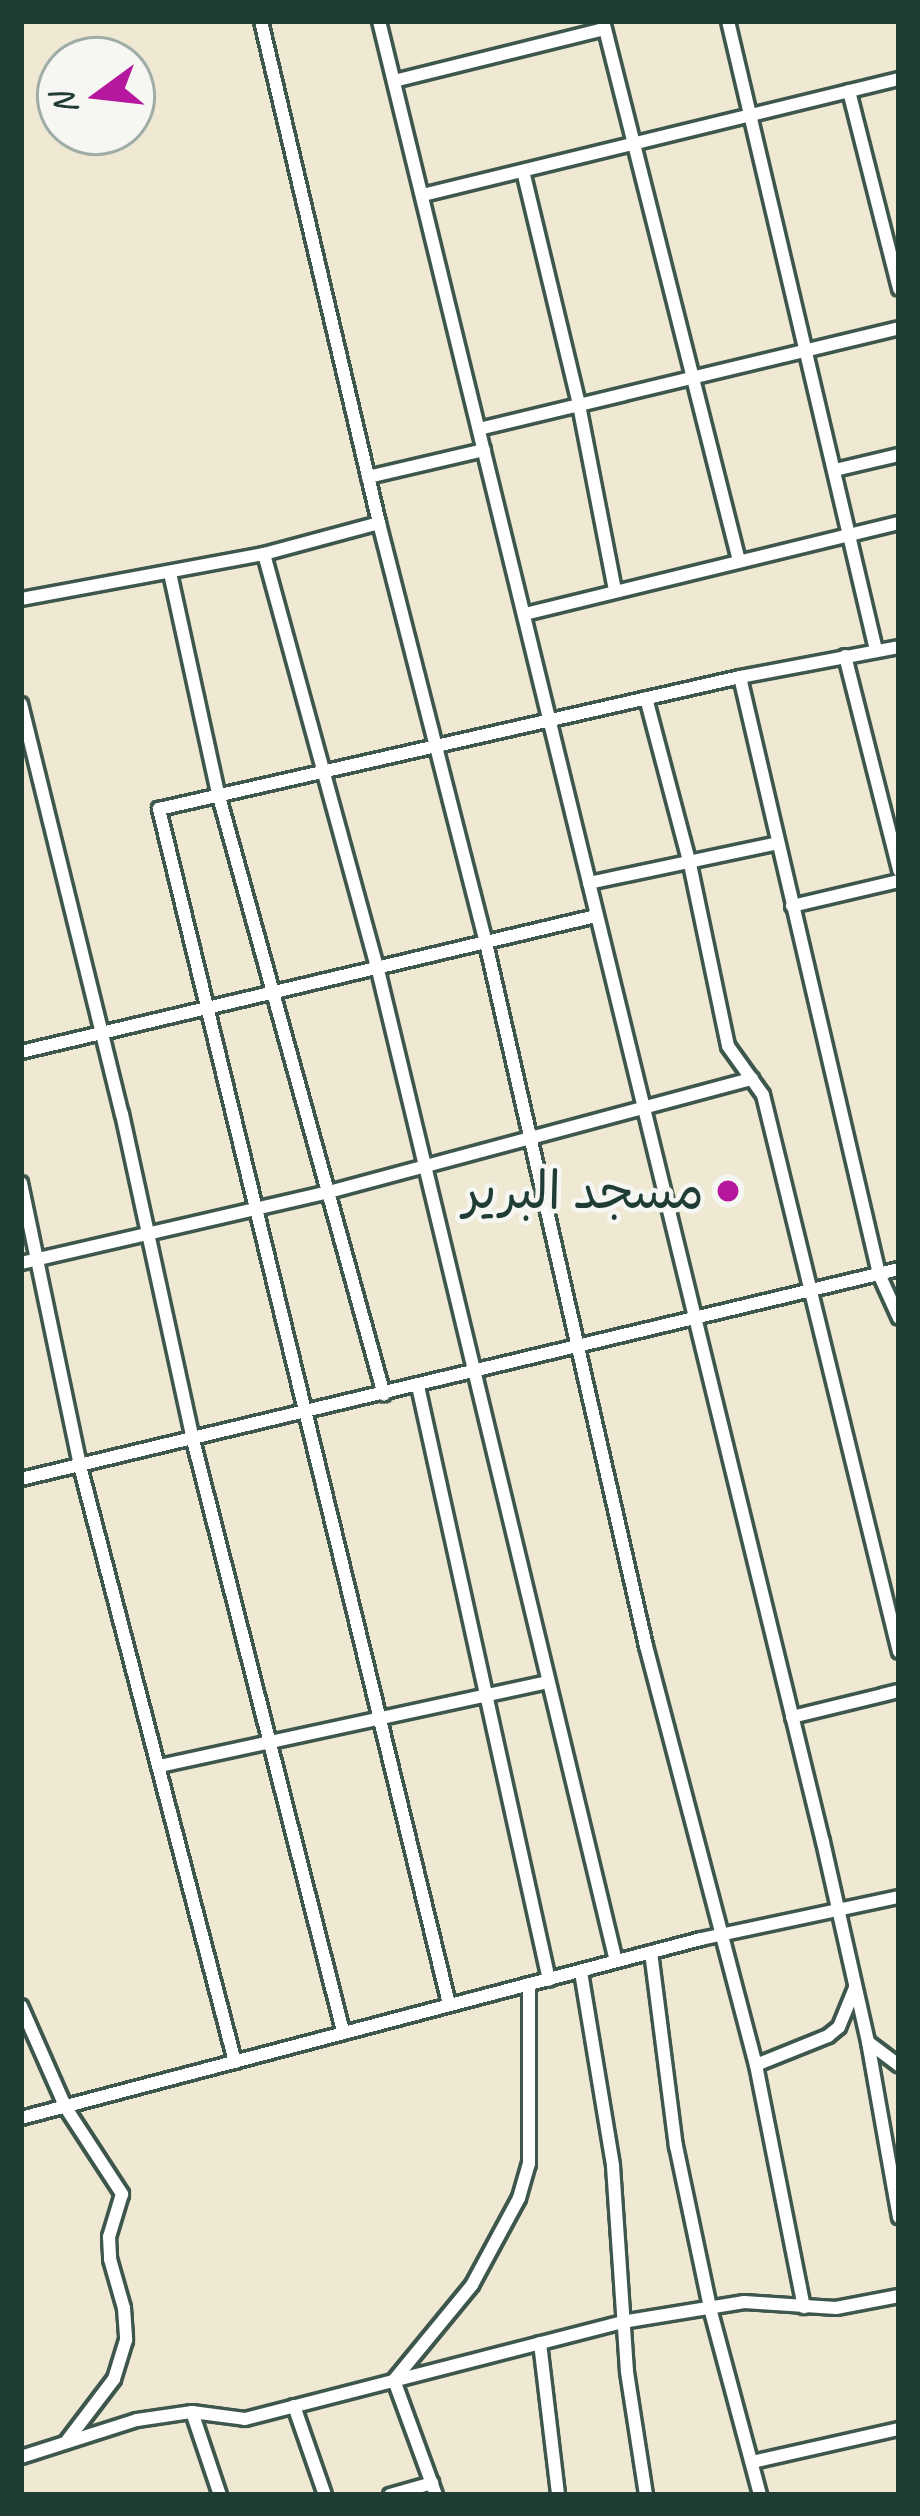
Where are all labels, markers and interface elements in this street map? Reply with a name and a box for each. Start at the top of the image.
north arrow [36,36,156,156]
text: N [41,89,87,120]
place label: مسجد البرير [463,1160,704,1222]
marker: مسجد البرير [715,1178,741,1204]

